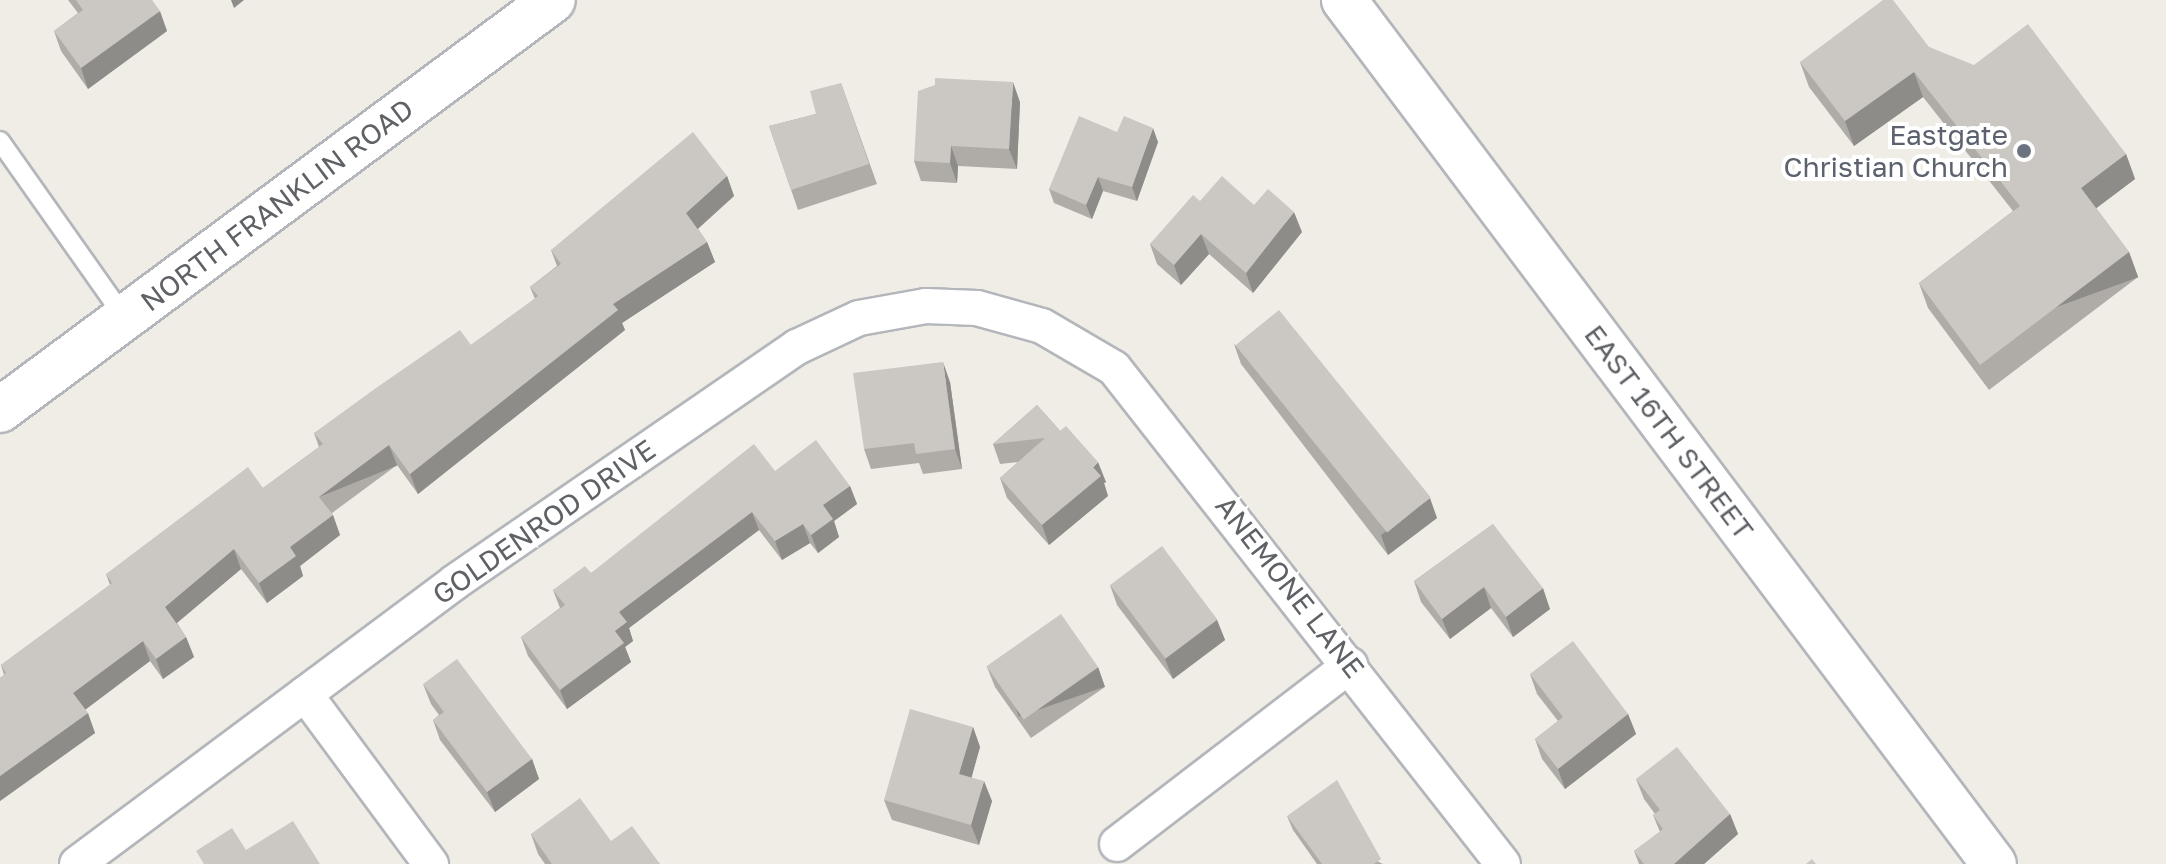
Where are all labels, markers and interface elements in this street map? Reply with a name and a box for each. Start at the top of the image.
street label: NORTH FRANKLIN ROAD [134,92,420,318]
place label: Eastgate Christian Church [1783,118,2008,184]
marker: Eastgate Christian Church [2015,142,2033,160]
street label: EAST 16TH STREET [1577,318,1761,546]
street label: GOLDENROD DRIVE [426,433,662,611]
street label: ANEMONE LANE [1209,490,1371,684]

